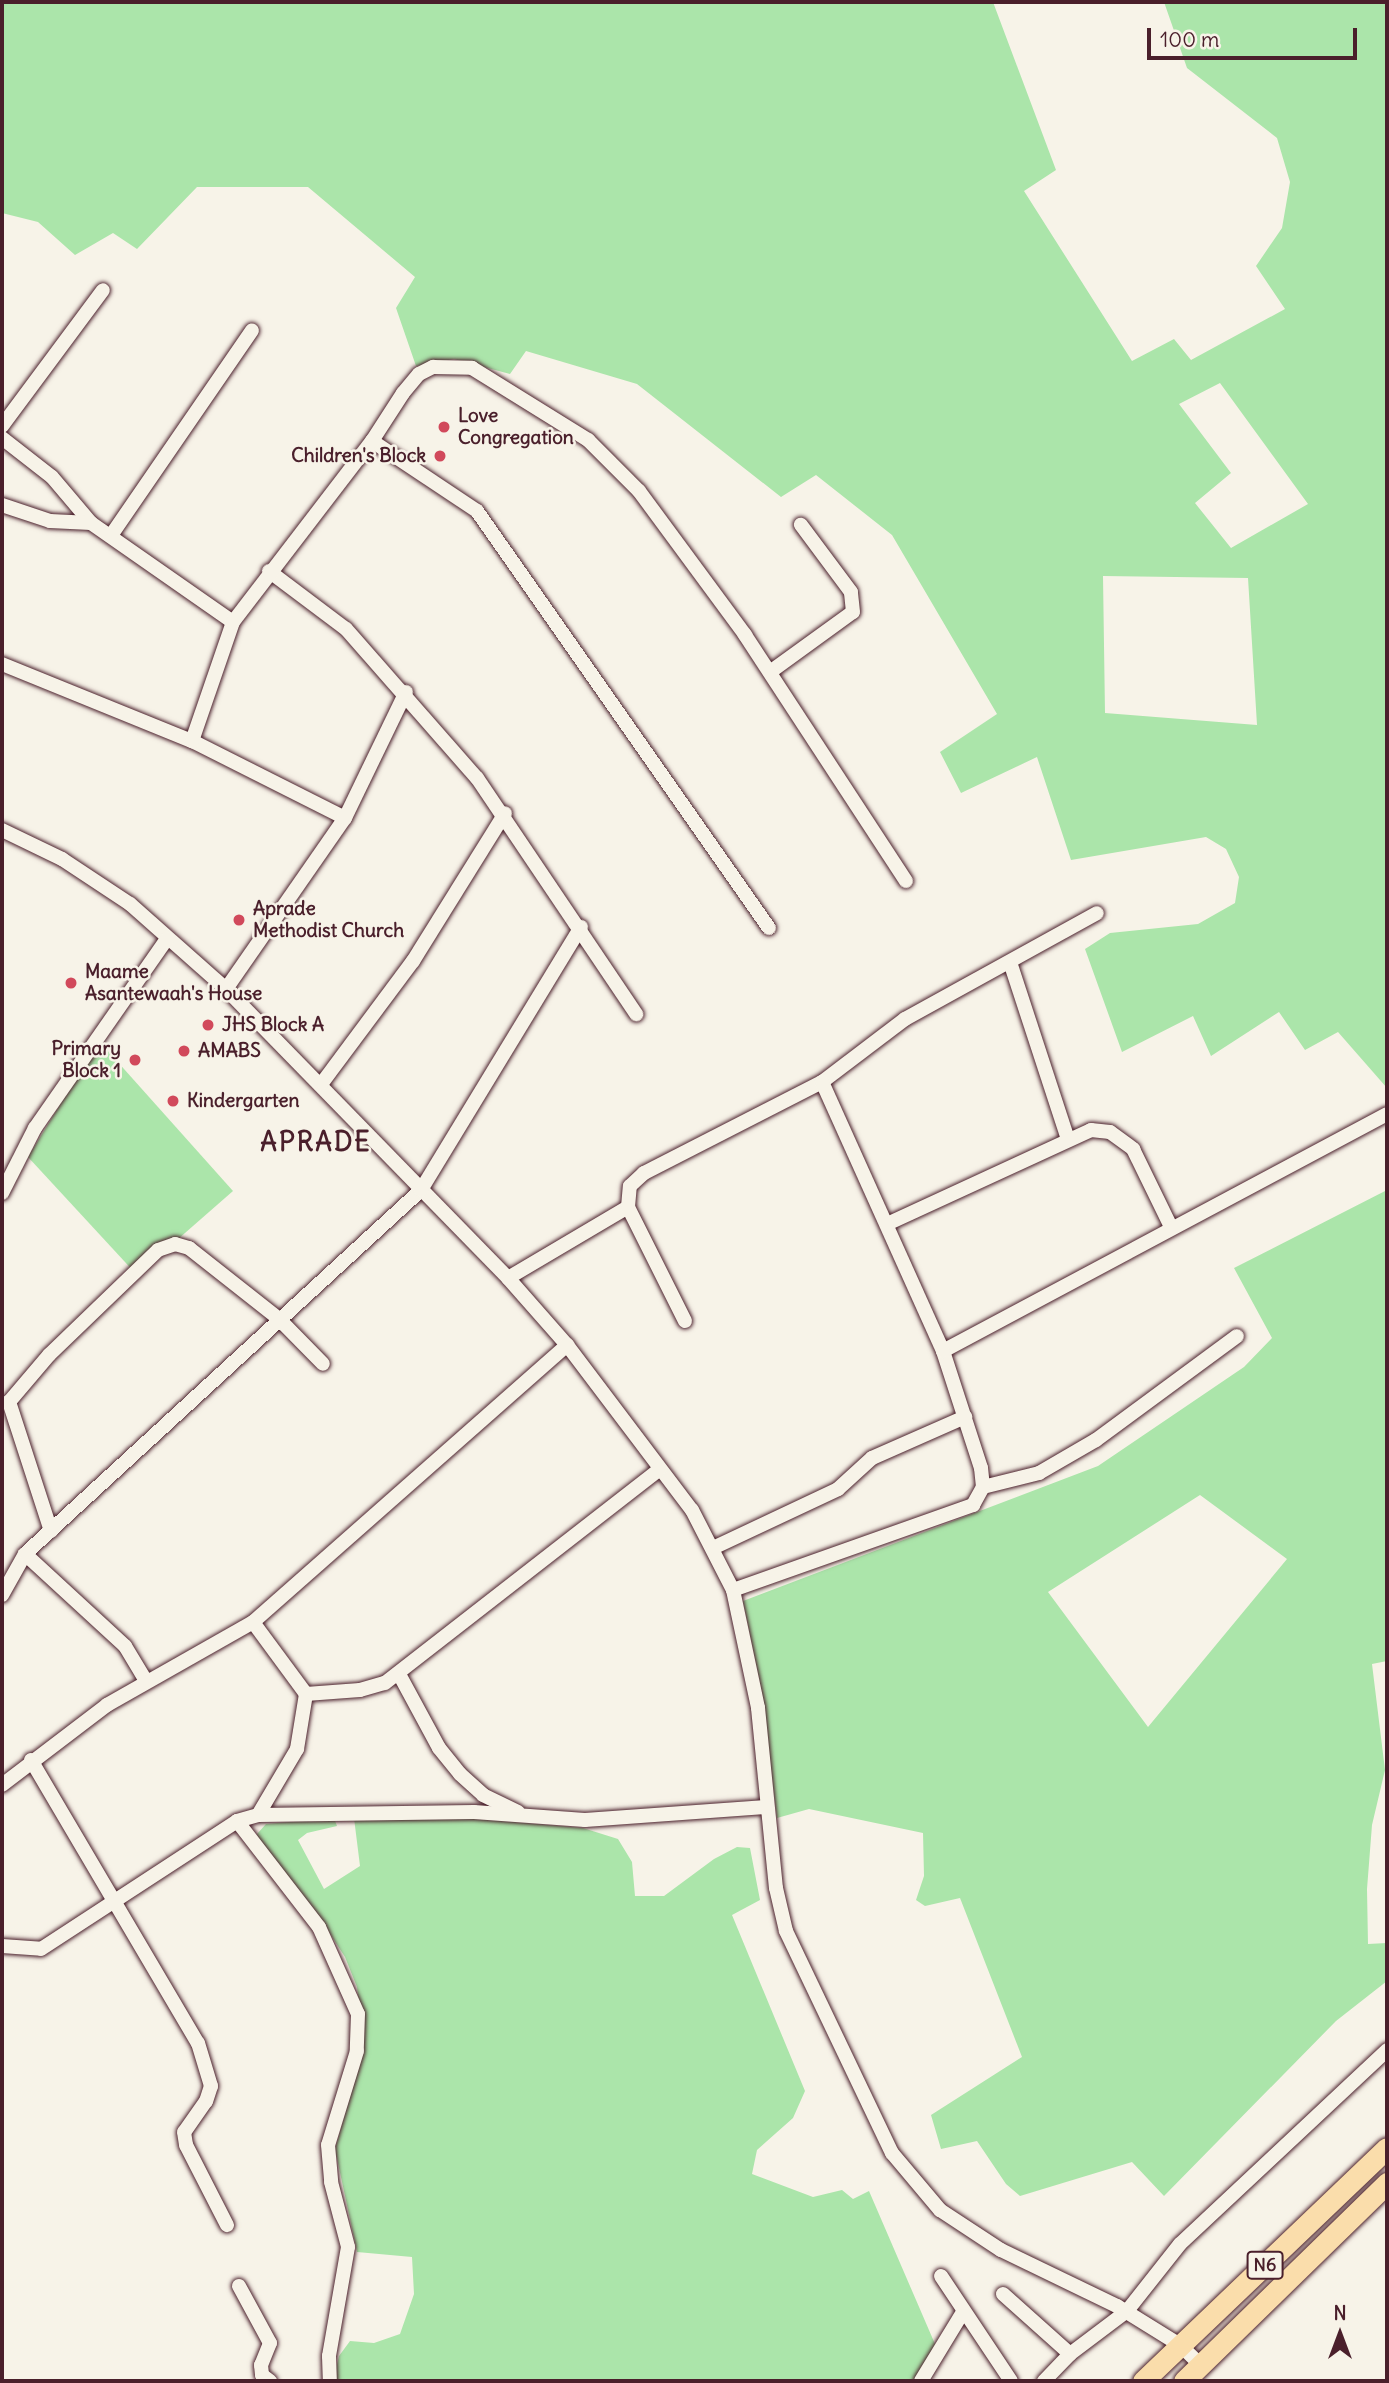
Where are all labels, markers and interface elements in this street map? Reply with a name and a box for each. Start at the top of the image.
scale bar [1151,14,1361,58]
text: 100 m [1160,26,1219,53]
place label: Love Congregation [458,405,574,449]
marker: Love Congregation [436,419,452,435]
place label: Children's Block [291,445,426,467]
marker: Children's Block [432,448,448,464]
place label: Aprade Methodist Church [253,898,404,942]
marker: Aprade Methodist Church [231,912,247,928]
place label: Maame Asantewaah's House [85,961,262,1005]
marker: Maame Asantewaah's House [63,975,79,991]
place label: JHS Block A [222,1014,324,1036]
marker: JHS Block A [200,1017,216,1033]
place label: Primary Block 1 [52,1038,121,1082]
place label: AMABS [198,1040,261,1062]
marker: AMABS [176,1043,192,1059]
marker: Primary Block 1 [127,1052,143,1068]
place label: Kindergarten [187,1090,299,1112]
marker: Kindergarten [165,1093,181,1109]
district label: APRADE [261,1126,371,1158]
road number: N6 [1246,2250,1284,2280]
north arrow [1305,2299,1375,2369]
text: N [1333,2301,1347,2325]

